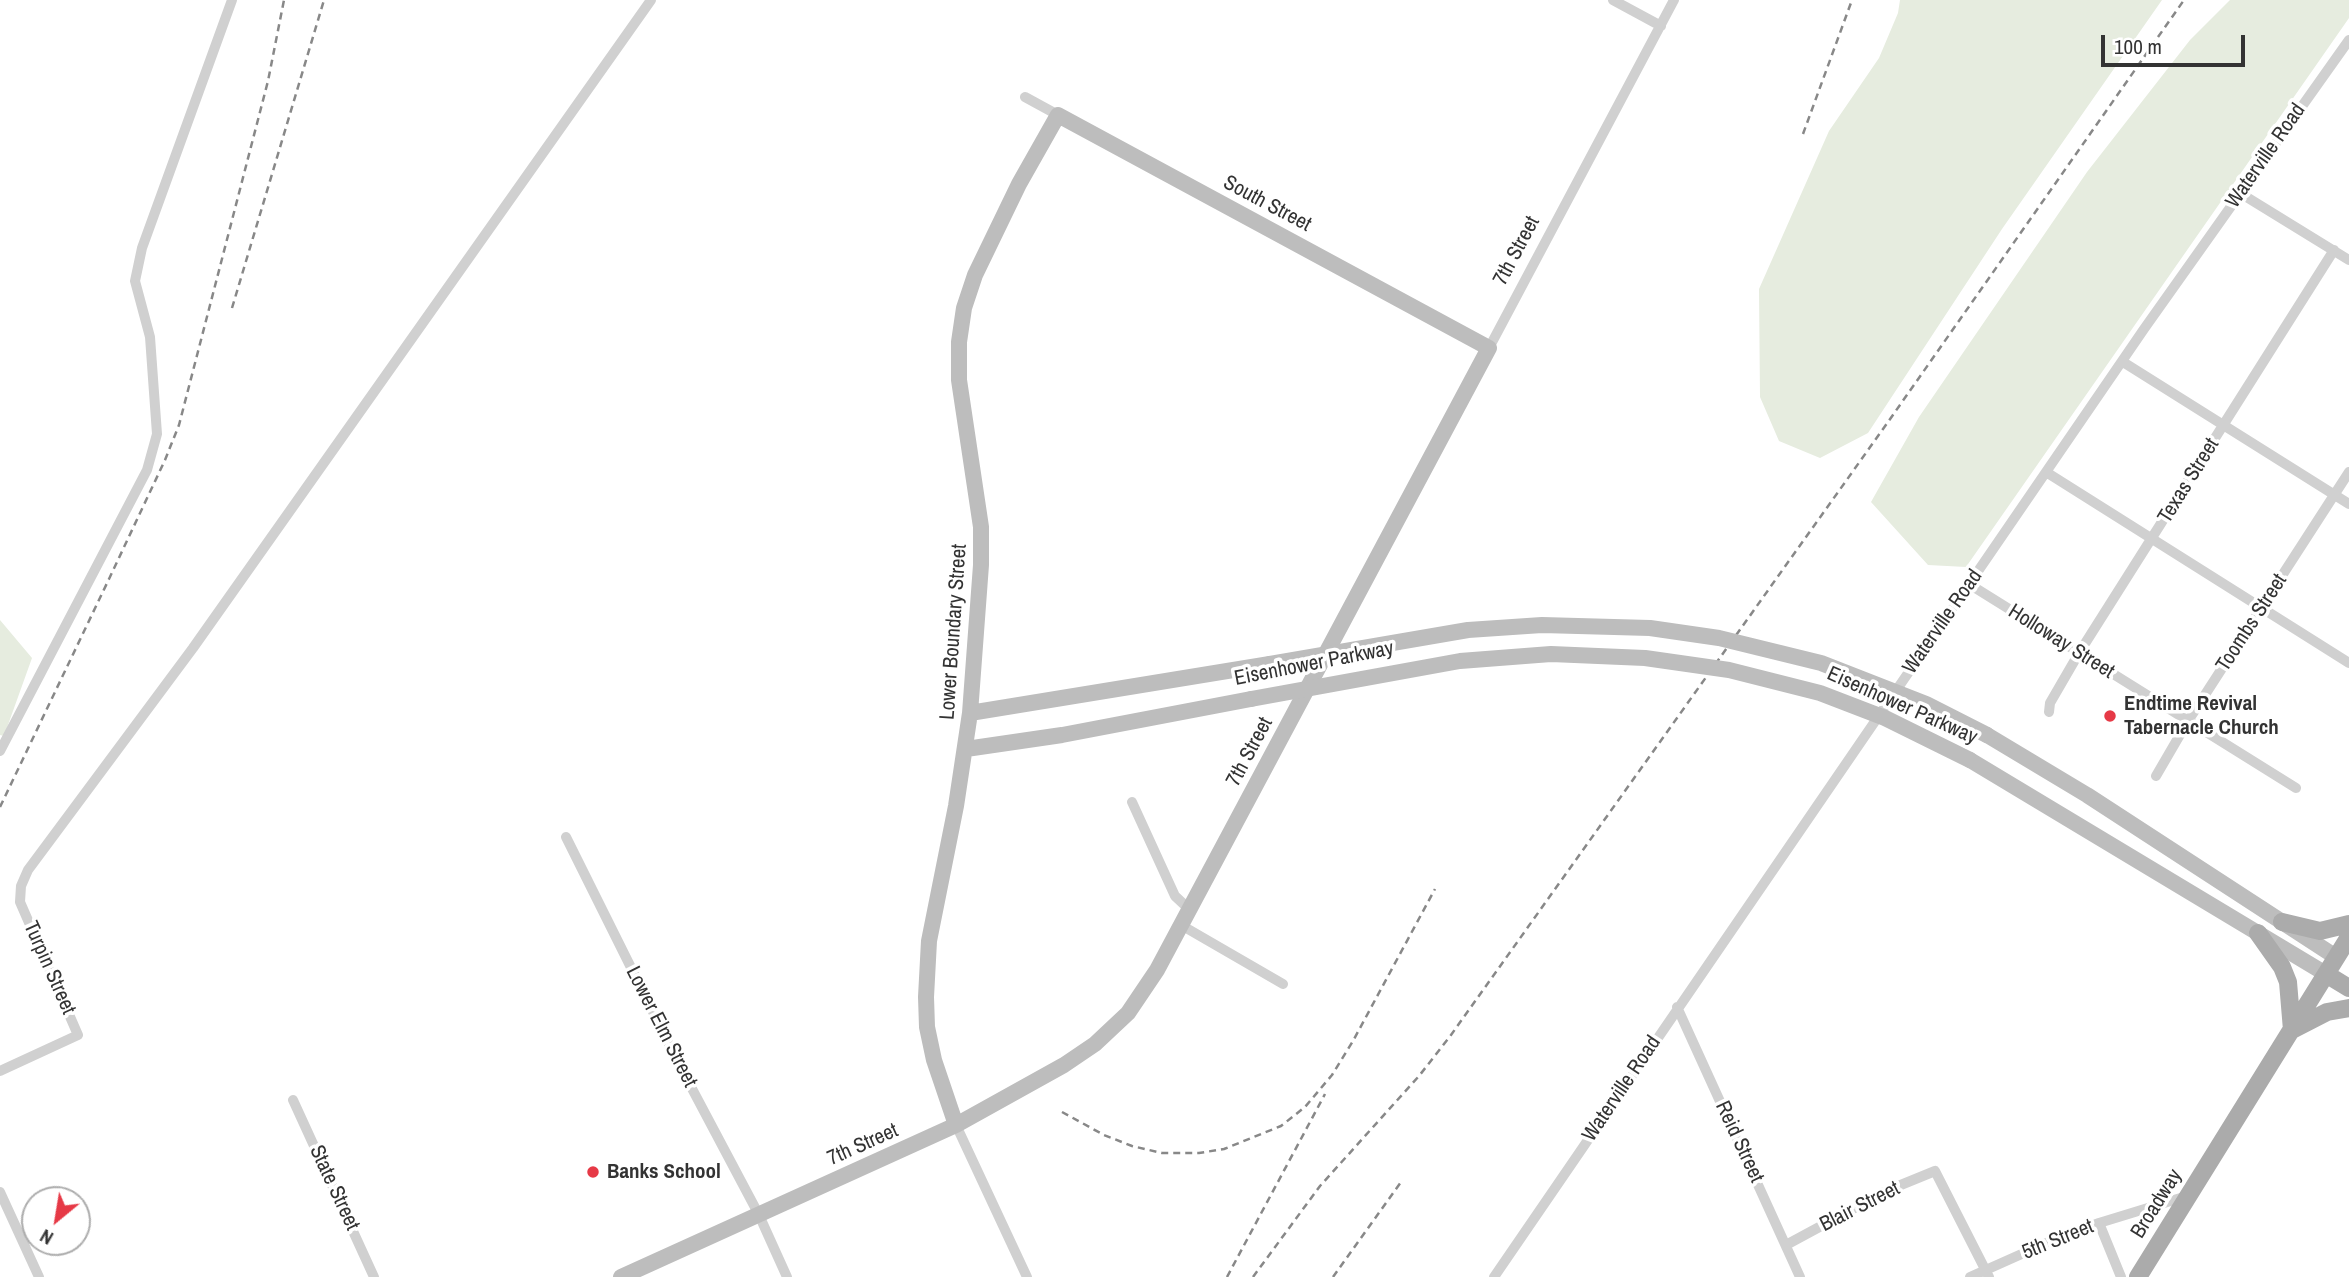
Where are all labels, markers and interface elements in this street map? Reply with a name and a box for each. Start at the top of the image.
scale bar [2104,21,2248,65]
text: 100 m [2114,32,2162,61]
street label: Waterville Road [2221,99,2311,213]
street label: South Street [1219,170,1315,238]
street label: 7th Street [1488,212,1546,290]
street label: Texas Street [2153,434,2225,528]
street label: Lower Boundary Street [935,543,973,721]
street label: Waterville Road [1898,565,1988,679]
street label: Toombs Street [2211,570,2293,676]
street label: Holloway Street [2003,599,2119,685]
street label: Eisenhower Parkway [1232,636,1396,692]
street label: Eisenhower Parkway [1823,662,1981,750]
place label: Endtime Revival Tabernacle Church [2124,691,2279,741]
marker: Endtime Revival Tabernacle Church [2102,708,2118,724]
street label: 7th Street [1221,713,1279,791]
street label: Turpin Street [17,918,81,1018]
street label: Lower Elm Street [620,962,702,1092]
street label: Waterville Road [1577,1031,1667,1147]
street label: Reid Street [1709,1097,1769,1187]
street label: 7th Street [824,1118,902,1172]
street label: State Street [303,1141,365,1235]
place label: Banks School [607,1159,721,1185]
marker: Banks School [585,1164,601,1180]
street label: Broadway [2126,1165,2188,1243]
street label: Blair Street [1816,1176,1904,1238]
north arrow [21,1186,91,1256]
street label: 5th Street [2019,1214,2097,1266]
text: N [35,1223,58,1252]

